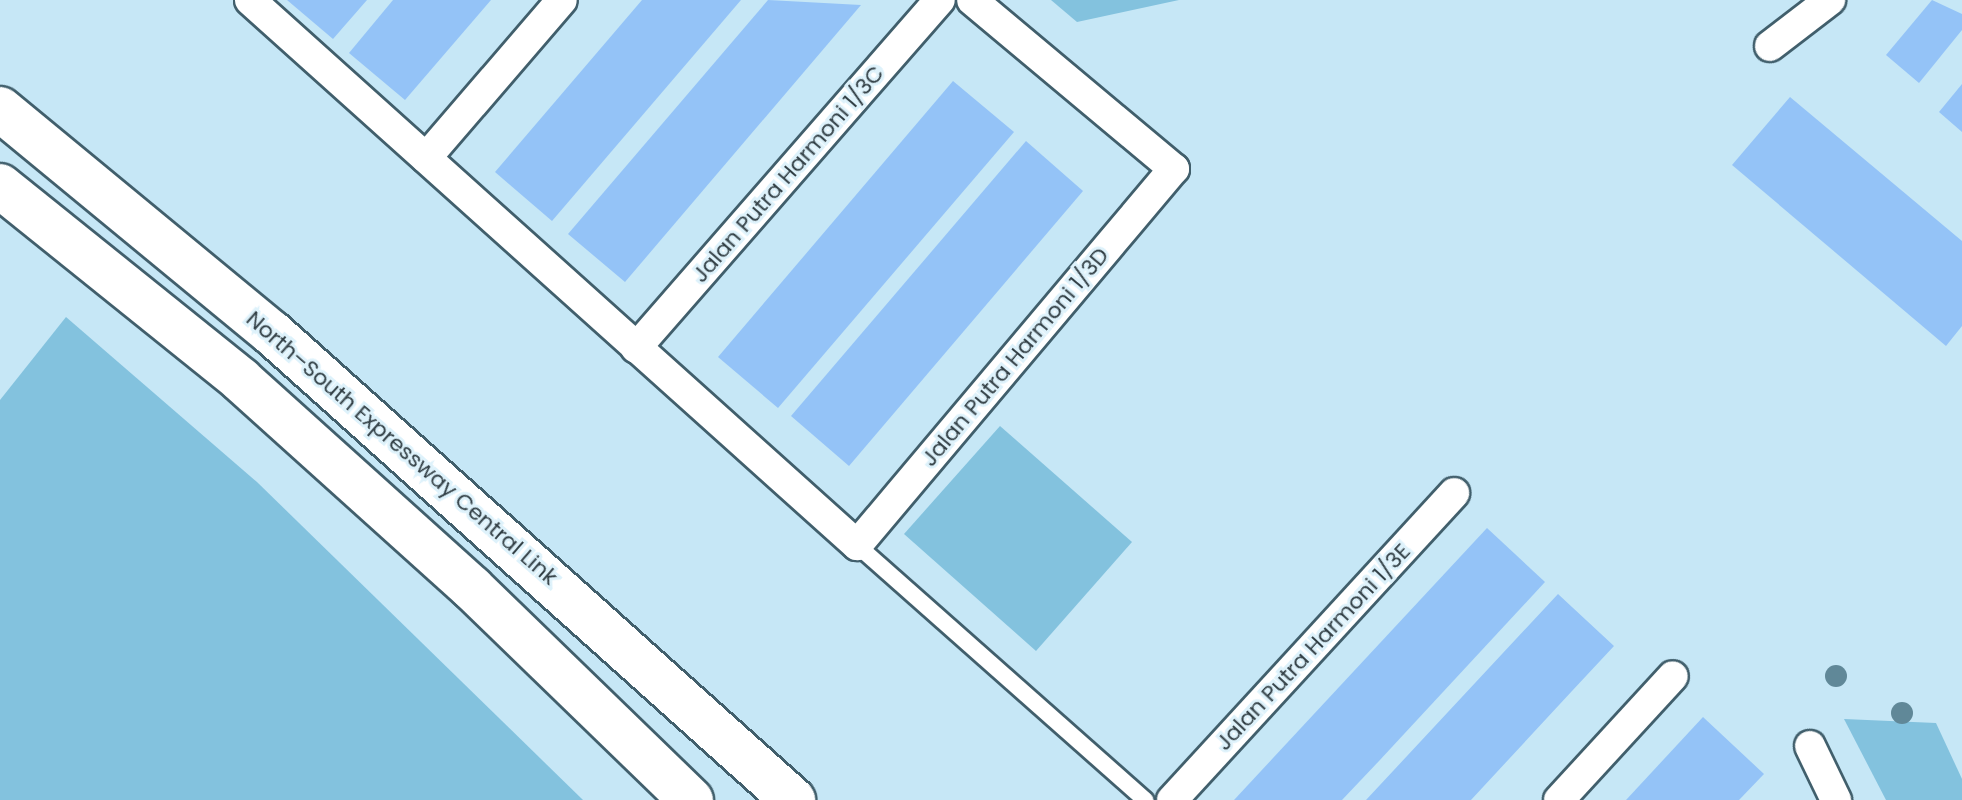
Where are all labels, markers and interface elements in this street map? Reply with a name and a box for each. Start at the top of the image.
street label: Jalan Putra Harmoni 1/3C [687,60,889,288]
street label: Jalan Putra Harmoni 1/3D [916,242,1114,472]
street label: North–South Expressway Central Link [241,306,563,590]
street label: Jalan Putra Harmoni 1/3E [1210,538,1416,756]

